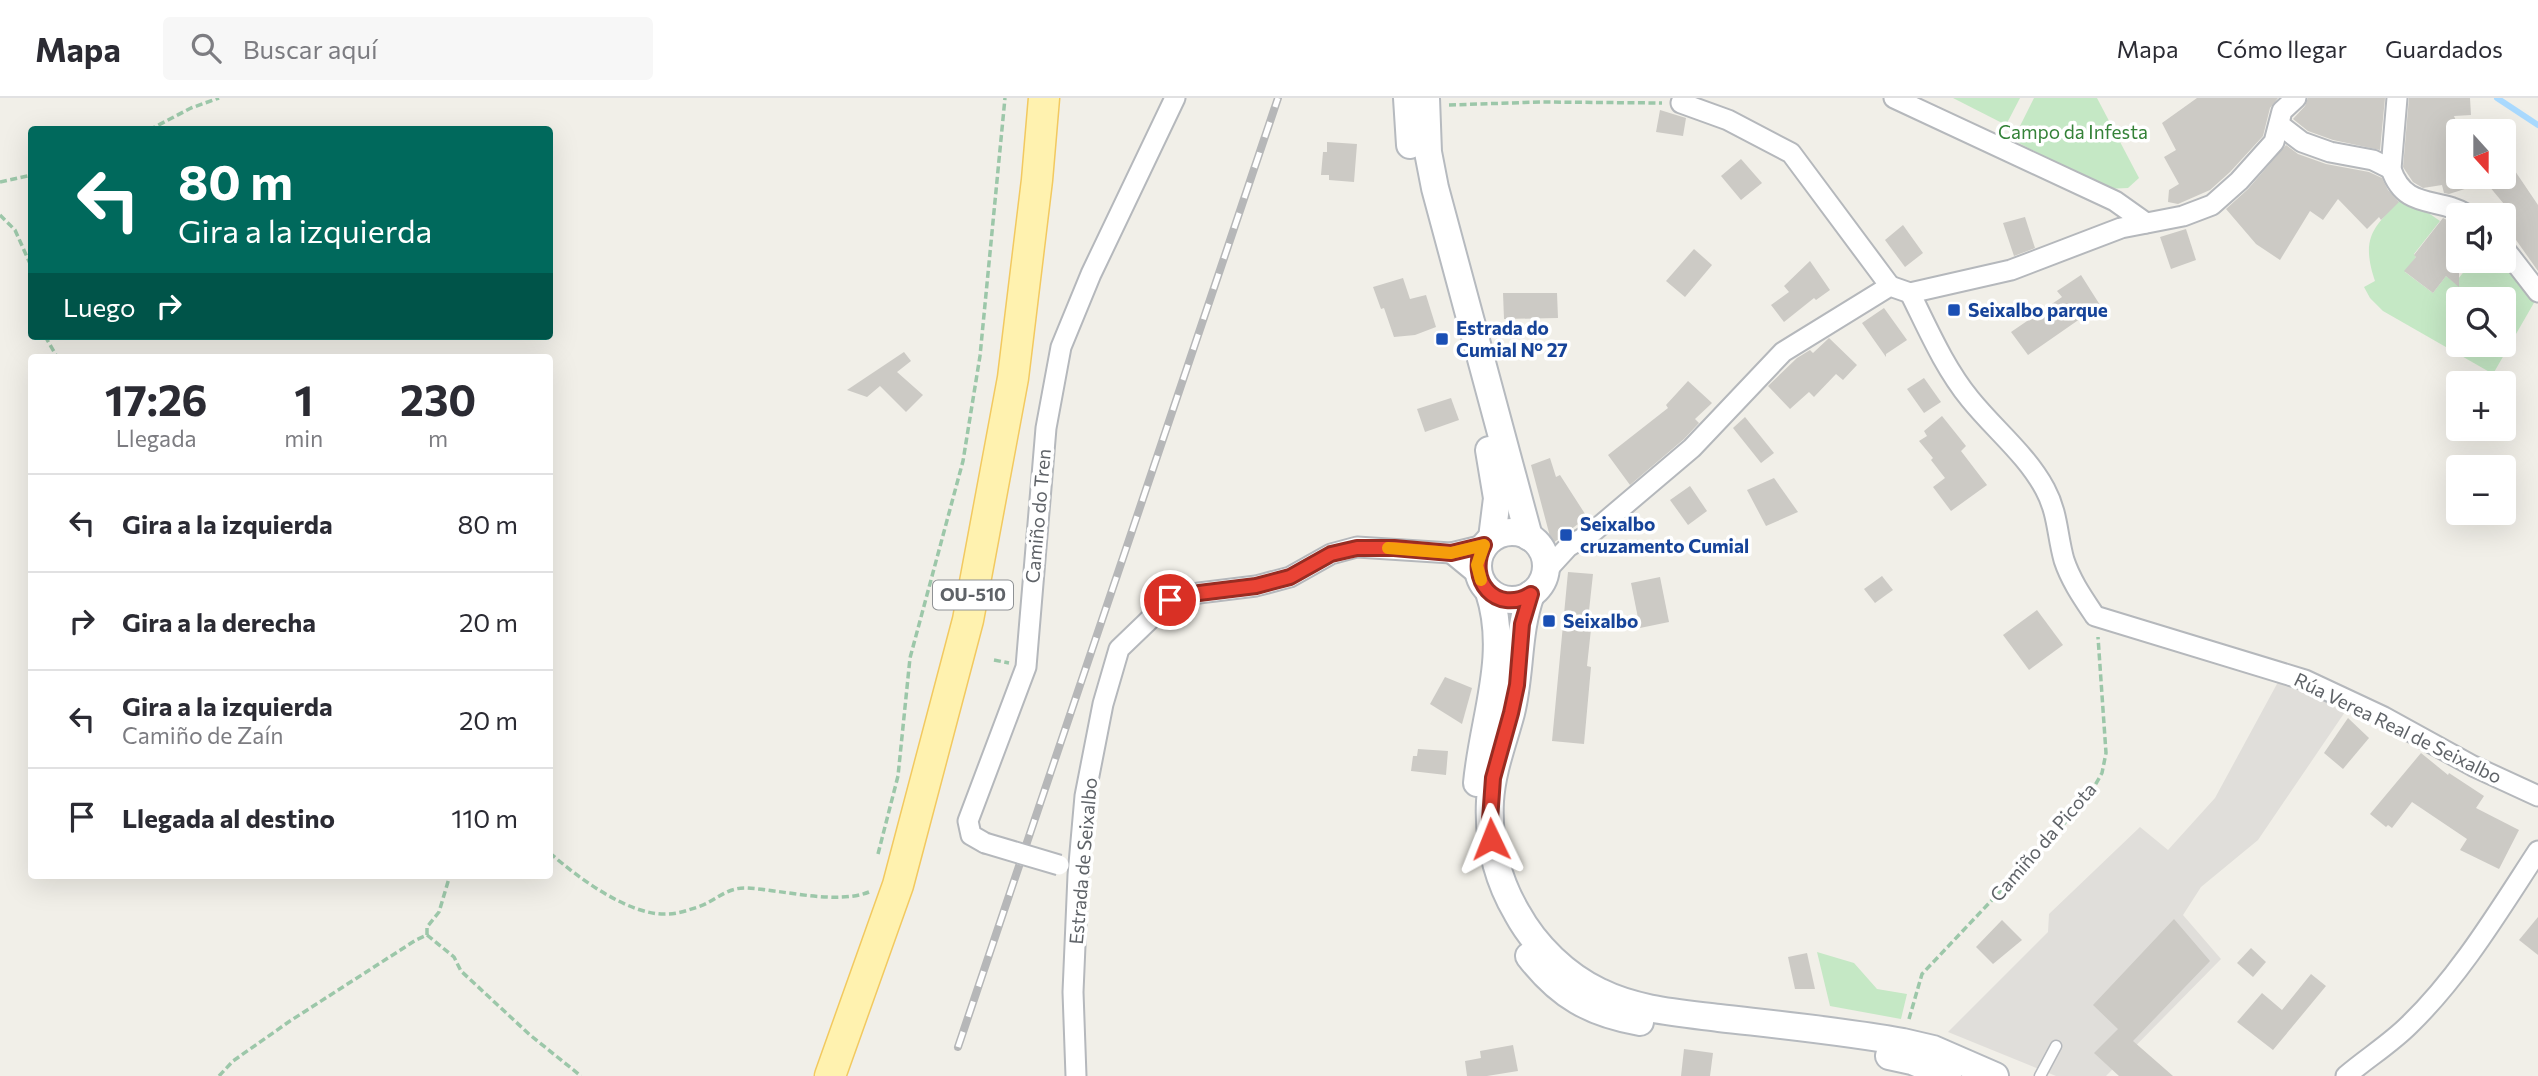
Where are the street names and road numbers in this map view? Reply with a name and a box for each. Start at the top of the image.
street label: Camiño do Tren [1020,448,1055,584]
road number: OU-510 [933,580,1013,610]
street label: Rúa Verea Real de Seixalbo [2291,667,2506,788]
street label: Estrada de Seixalbo [1064,776,1101,945]
street label: Camiño da Picota [1985,778,2101,906]

